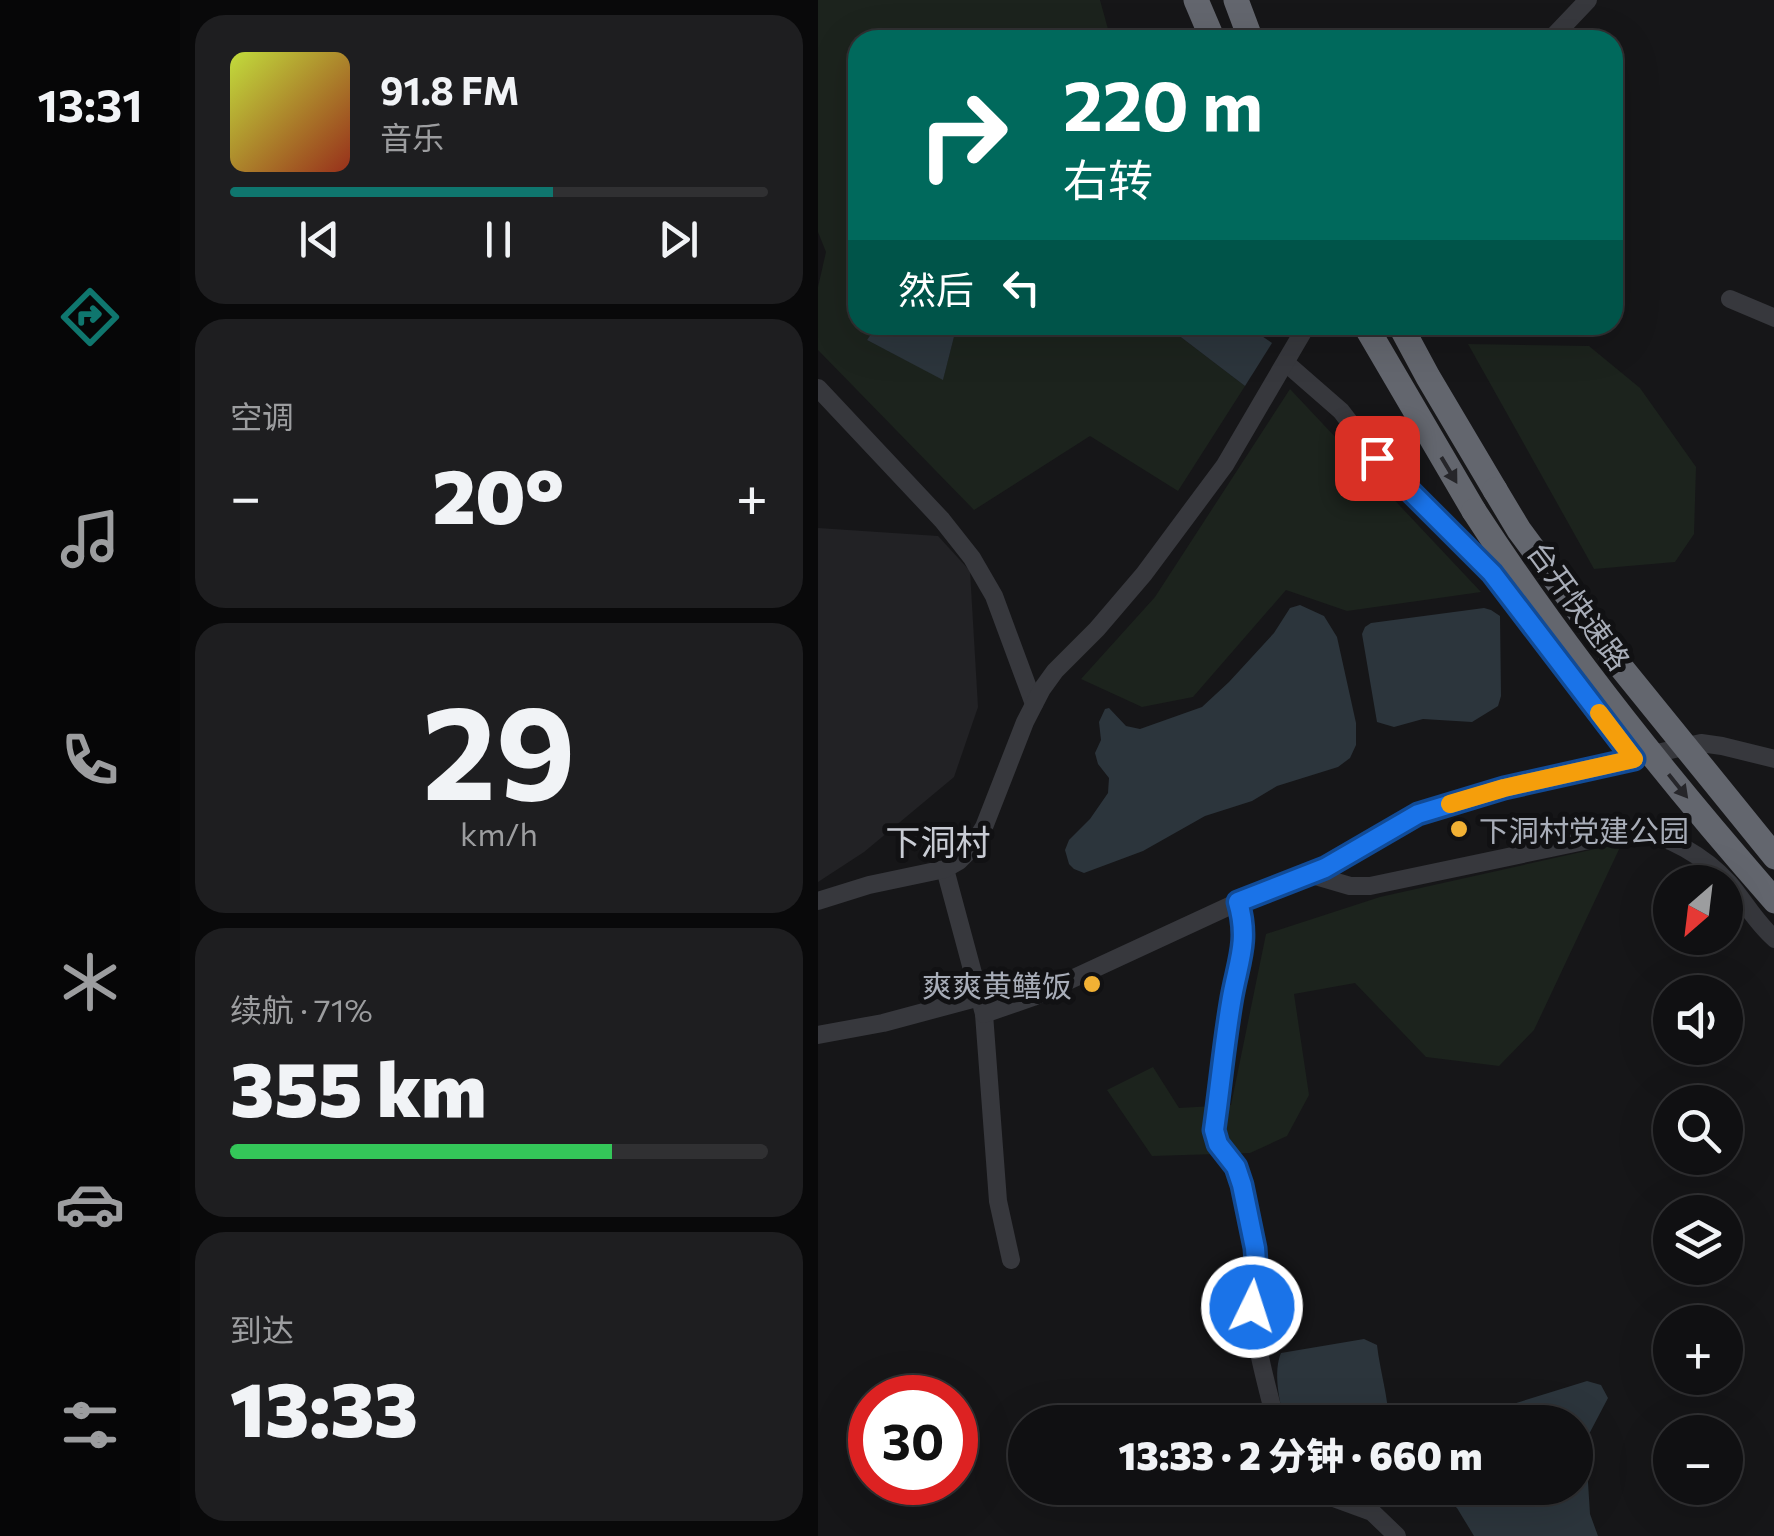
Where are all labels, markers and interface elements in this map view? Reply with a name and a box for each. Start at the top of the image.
text: 220 m [1063,60,1263,145]
text: 91.8 FM [380,66,519,113]
icon: right [898,70,1028,200]
text: 13:31 [37,76,143,131]
text: 音乐 [380,117,444,157]
text: 右转 [1063,151,1153,206]
icon: previous [292,212,347,267]
icon: pause [471,212,526,267]
icon: next [651,212,706,267]
icon: left [994,260,1049,315]
text: 然后 [898,265,974,312]
icon: directions [55,282,125,352]
text: 空调 [230,396,294,436]
pin [1335,416,1420,501]
icon: arrive [1350,431,1405,486]
text: 20° [433,448,564,539]
one-way arrow [1440,456,1457,484]
text: − [230,461,261,528]
text: + [736,461,768,528]
icon: music [55,504,125,574]
street label: 台开快速路 [1521,533,1639,677]
text: 29 [422,668,576,827]
icon: phone [55,725,125,795]
one-way arrow [1667,773,1688,798]
place label: 下洞村党建公园 [1479,811,1689,848]
text: km/h [460,813,538,853]
marker: 下洞村党建公园 [1448,818,1470,840]
district label: 下洞村 [885,819,991,862]
north arrow [1653,865,1743,955]
map controls [1653,865,1743,1505]
icon: climate [55,947,125,1017]
place label: 爽爽黄鳝饭 [922,966,1072,1003]
marker: 爽爽黄鳝饭 [1081,973,1103,995]
button: sound [1653,975,1743,1065]
text: 续航 · 71% [230,989,373,1029]
text: 355 km [230,1041,487,1132]
button: search [1653,1085,1743,1175]
icon: car [55,1169,125,1239]
button: layers [1653,1195,1743,1285]
position arrow [1200,1255,1304,1359]
button: + [1653,1305,1743,1395]
text: 到达 [230,1309,294,1349]
text: 13:33 [230,1361,418,1452]
speed limit sign: 30 [848,1375,978,1505]
icon: filters [55,1390,125,1460]
button: − [1653,1415,1743,1505]
text: 13:33 · 2 分钟 · 660 m [1119,1431,1482,1478]

